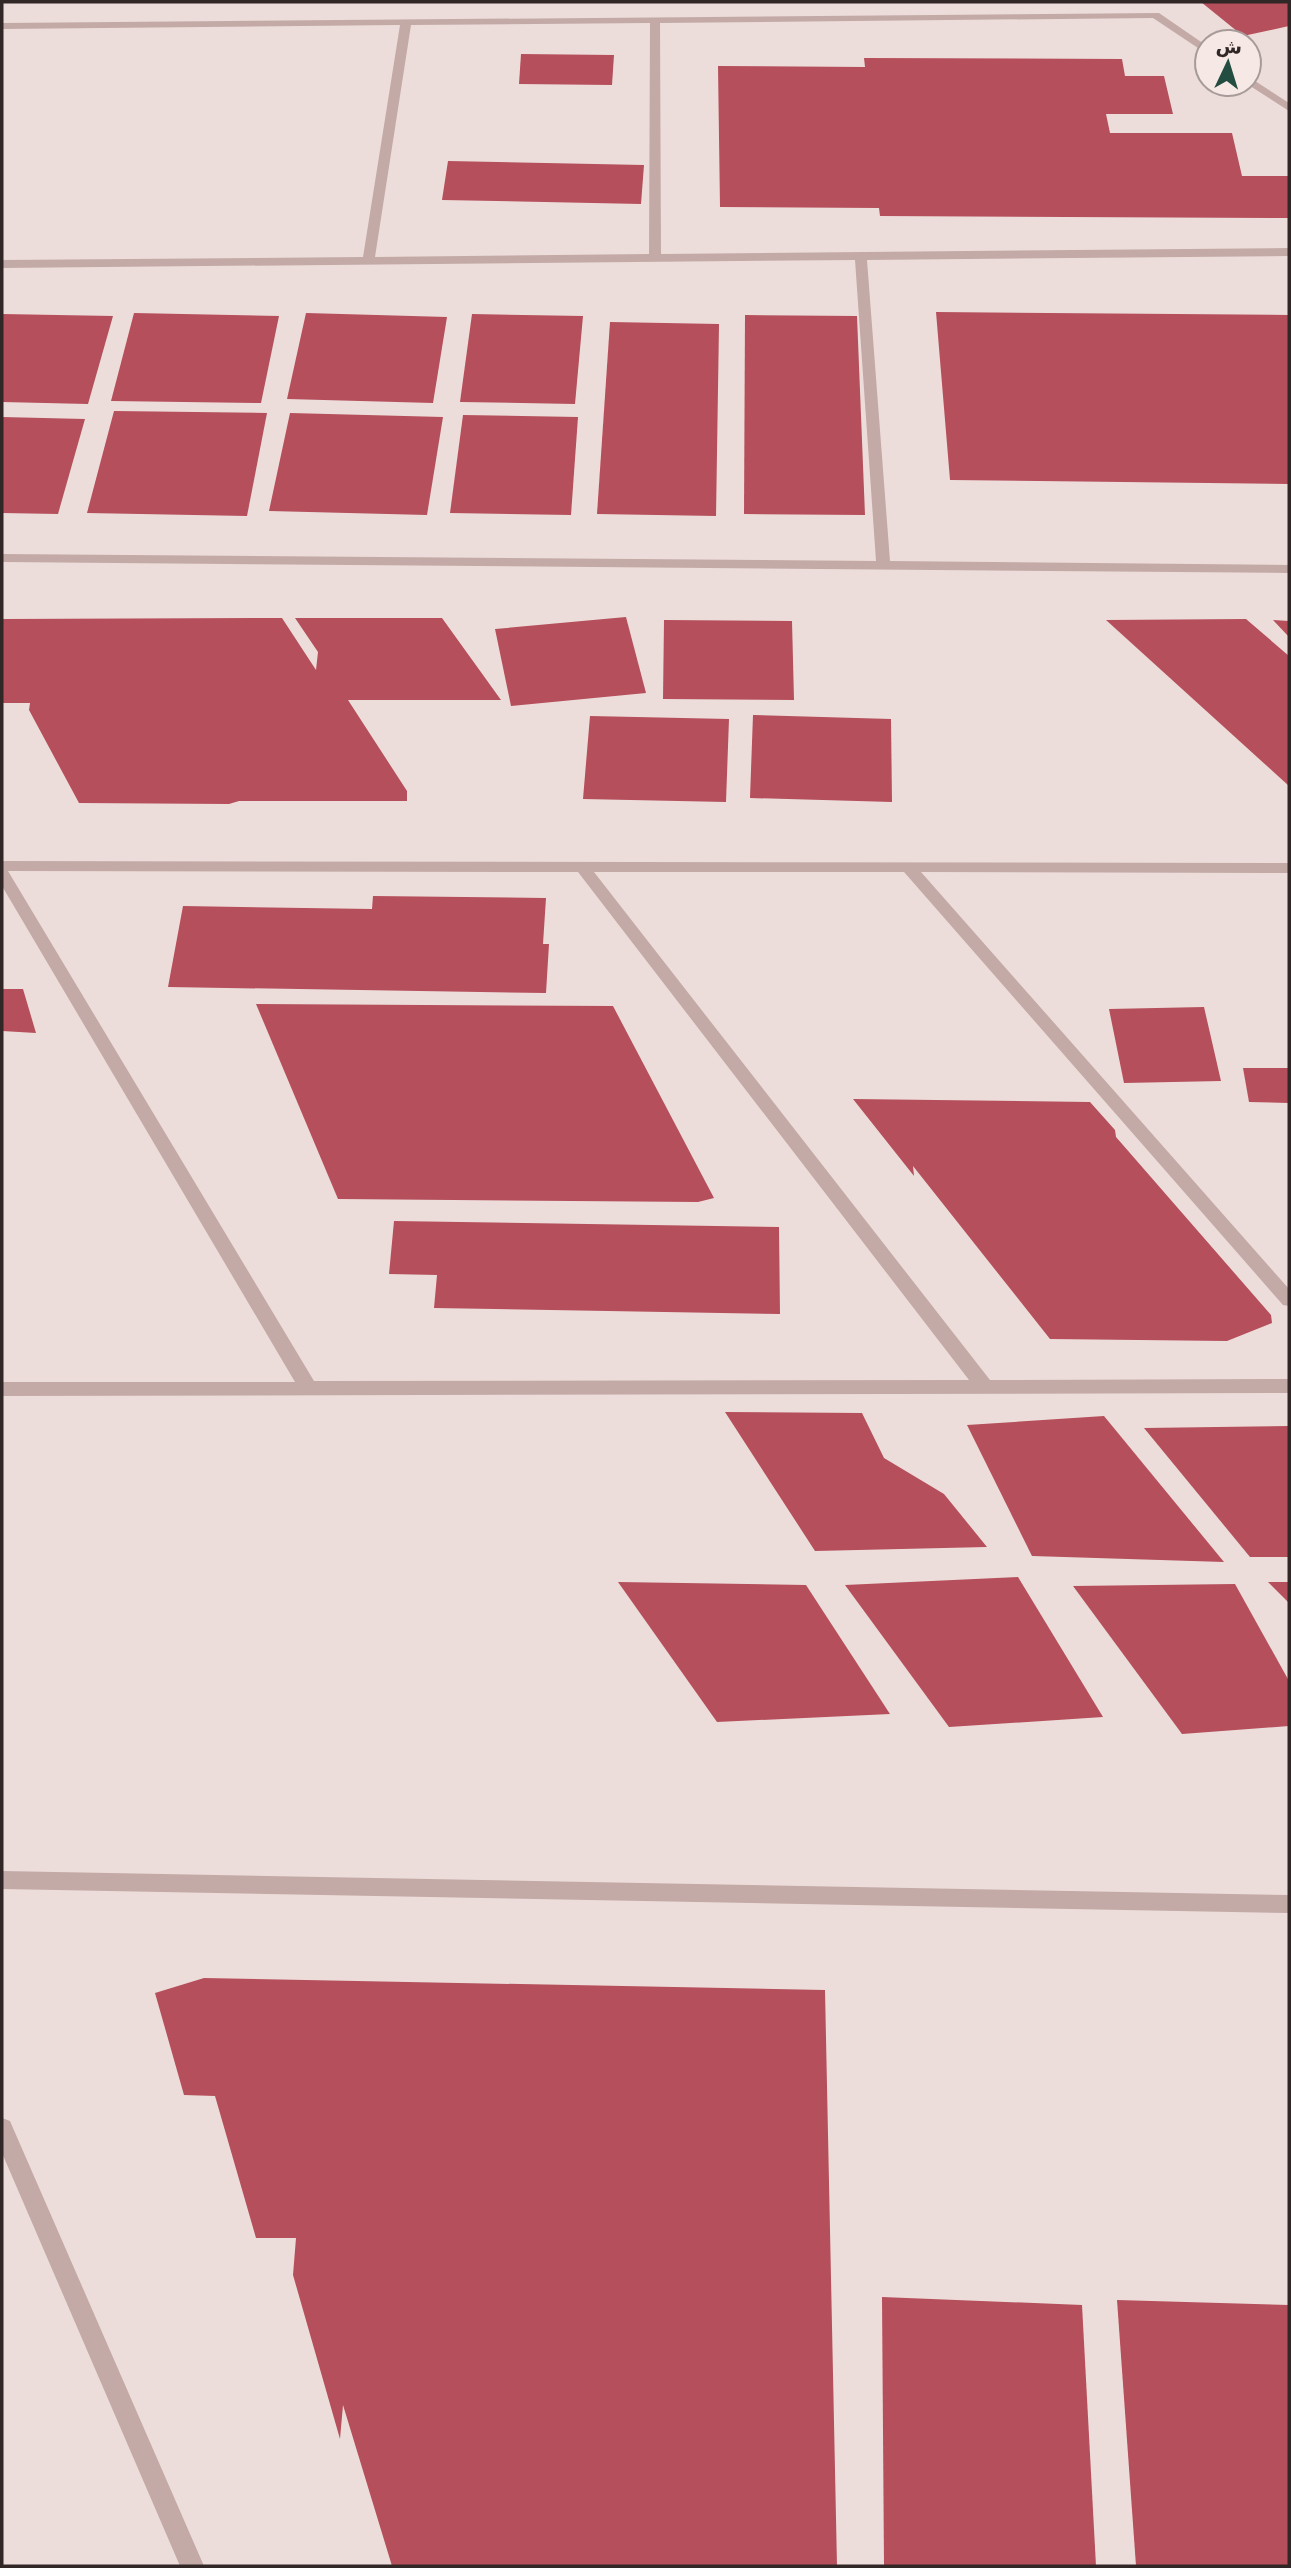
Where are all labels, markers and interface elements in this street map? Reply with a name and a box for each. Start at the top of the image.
north arrow [1193,28,1263,98]
text: ش [1215,34,1243,59]

